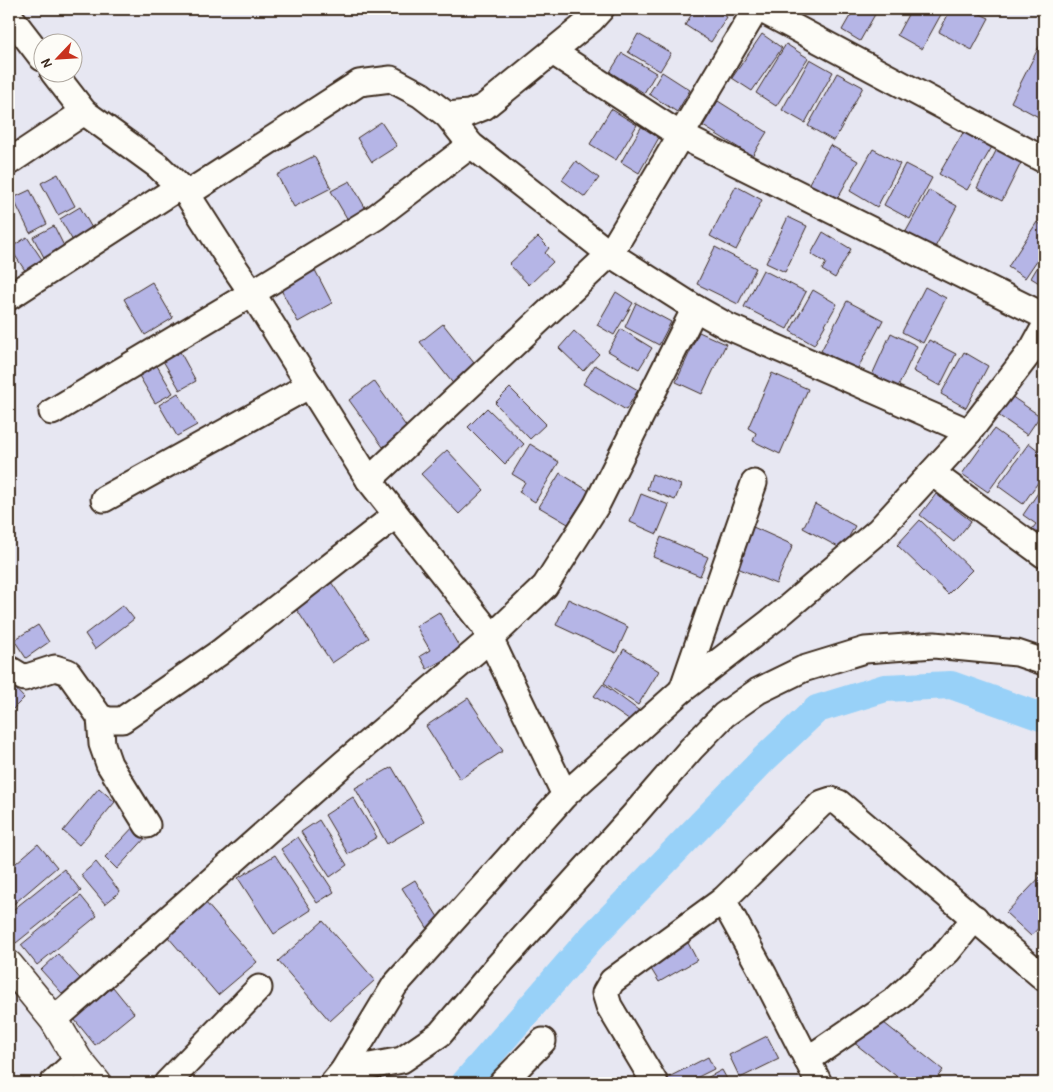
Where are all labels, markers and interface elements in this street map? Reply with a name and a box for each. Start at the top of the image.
north arrow [32,32,82,82]
text: N [35,56,56,71]

